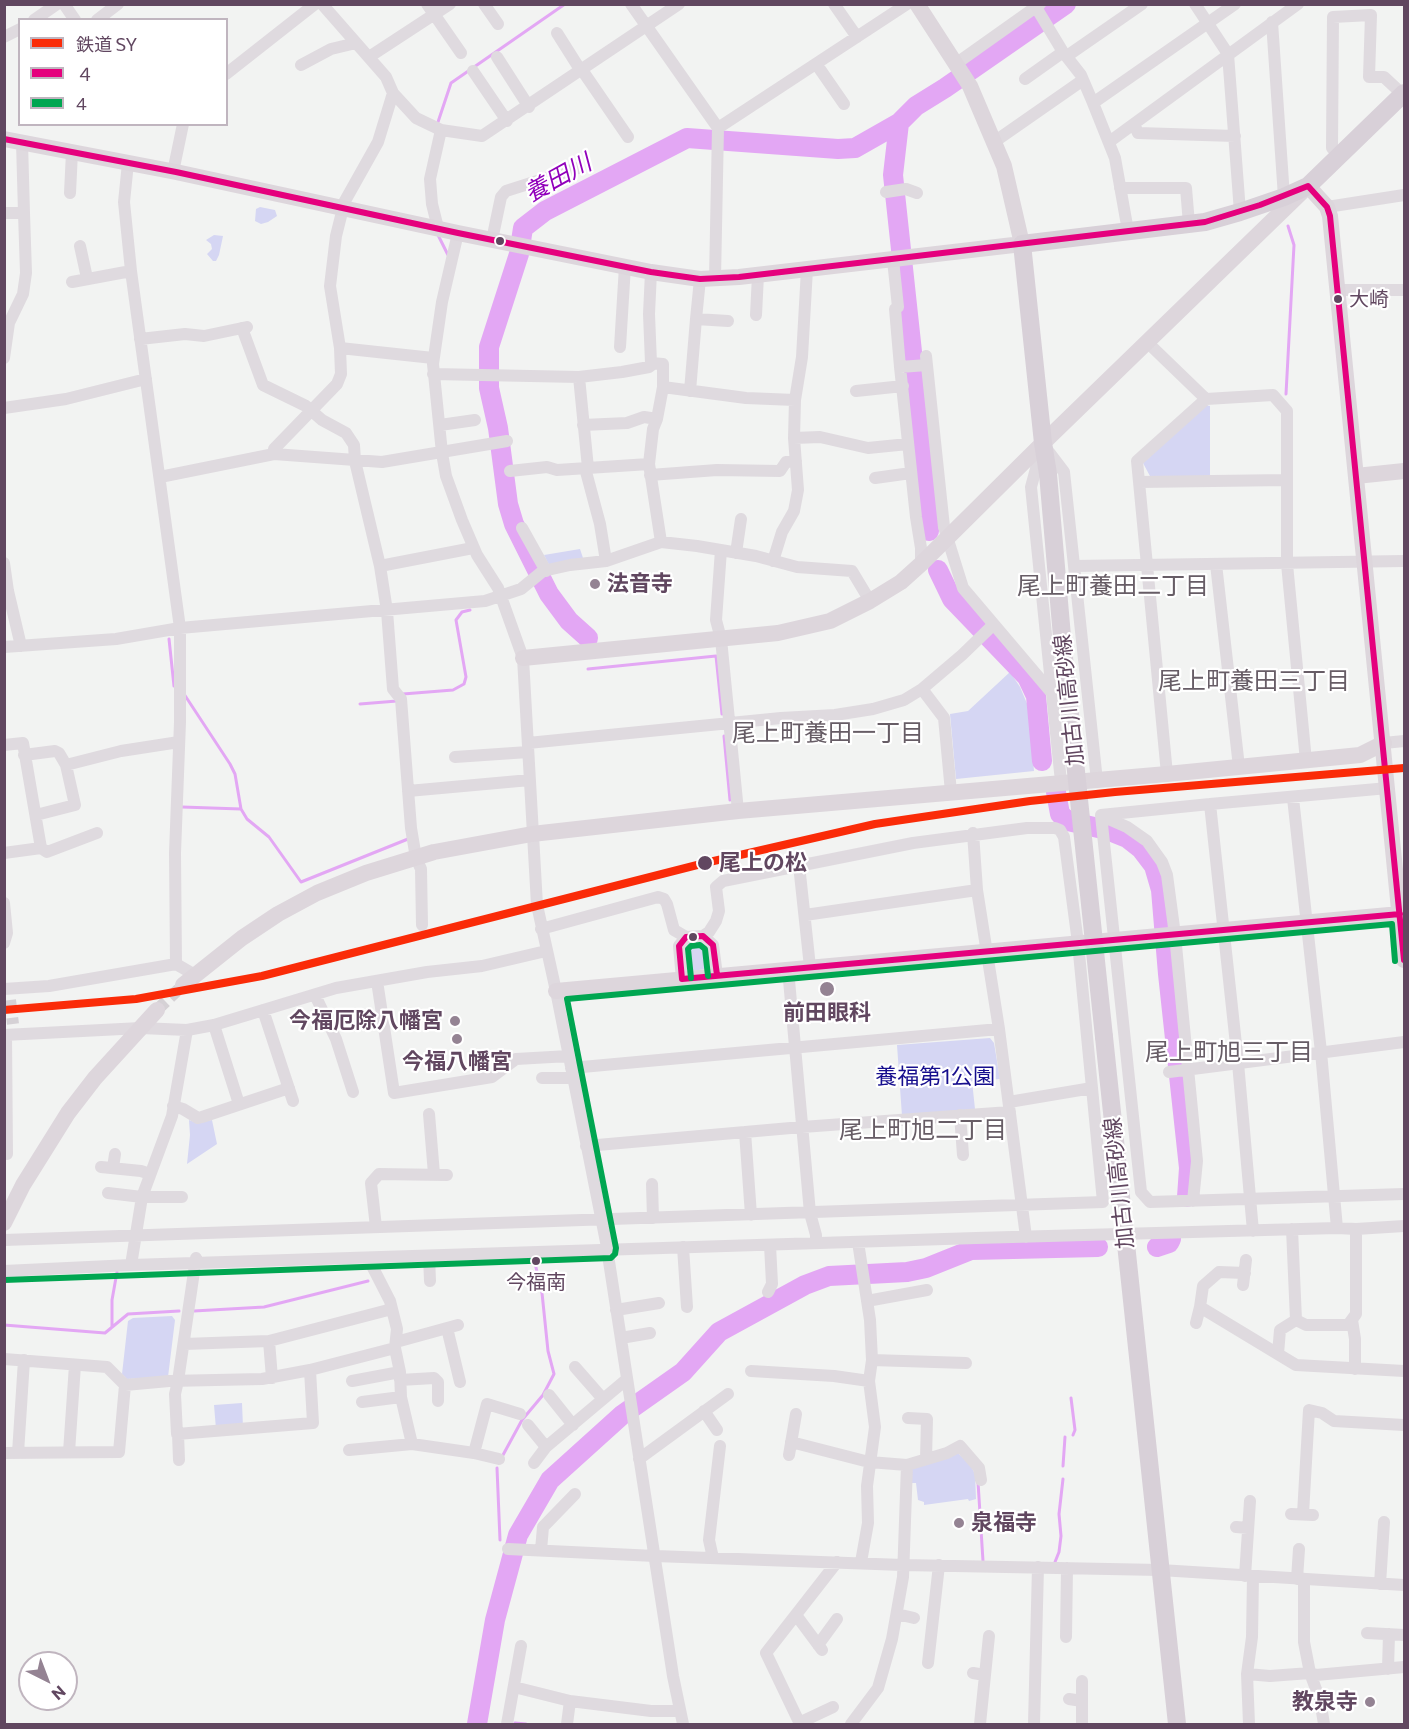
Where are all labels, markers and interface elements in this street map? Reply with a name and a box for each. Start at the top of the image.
legend [18,18,228,126]
text: 鉄道 SY [76,33,137,55]
text: ４ [76,63,94,85]
text: 4 [76,92,87,114]
water label: 養田川 [520,148,596,208]
unlabelled marker [494,235,506,247]
place label: 大崎 [1349,287,1389,311]
marker: 大崎 [1332,293,1344,305]
place label: 法音寺 [607,571,673,597]
district label: 尾上町養田二丁目 [1017,572,1209,600]
marker: 法音寺 [588,577,602,591]
street label: 加古川高砂線 [1049,633,1089,767]
district label: 尾上町養田三丁目 [1158,667,1350,695]
district label: 尾上町養田一丁目 [732,719,924,747]
place label: 尾上の松 [719,850,807,876]
marker: 尾上の松 [696,854,714,872]
unlabelled marker [687,931,699,943]
marker: 前田眼科 [818,980,836,998]
place label: 前田眼科 [783,1000,871,1026]
place label: 今福厄除八幡宮 [289,1008,443,1034]
marker: 今福厄除八幡宮 [448,1014,462,1028]
marker: 今福八幡宮 [450,1032,464,1046]
district label: 尾上町旭三丁目 [1145,1038,1313,1066]
place label: 今福八幡宮 [402,1049,512,1075]
park label: 養福第1公園 [875,1064,995,1090]
district label: 尾上町旭二丁目 [839,1116,1007,1144]
street label: 加古川高砂線 [1099,1116,1139,1250]
marker: 今福南 [530,1255,542,1267]
place label: 今福南 [506,1270,566,1294]
place label: 泉福寺 [971,1510,1037,1536]
marker: 泉福寺 [952,1516,966,1530]
north arrow [18,1651,78,1711]
text: N [48,1682,70,1704]
place label: 教泉寺 [1292,1689,1358,1715]
marker: 教泉寺 [1363,1695,1377,1709]

